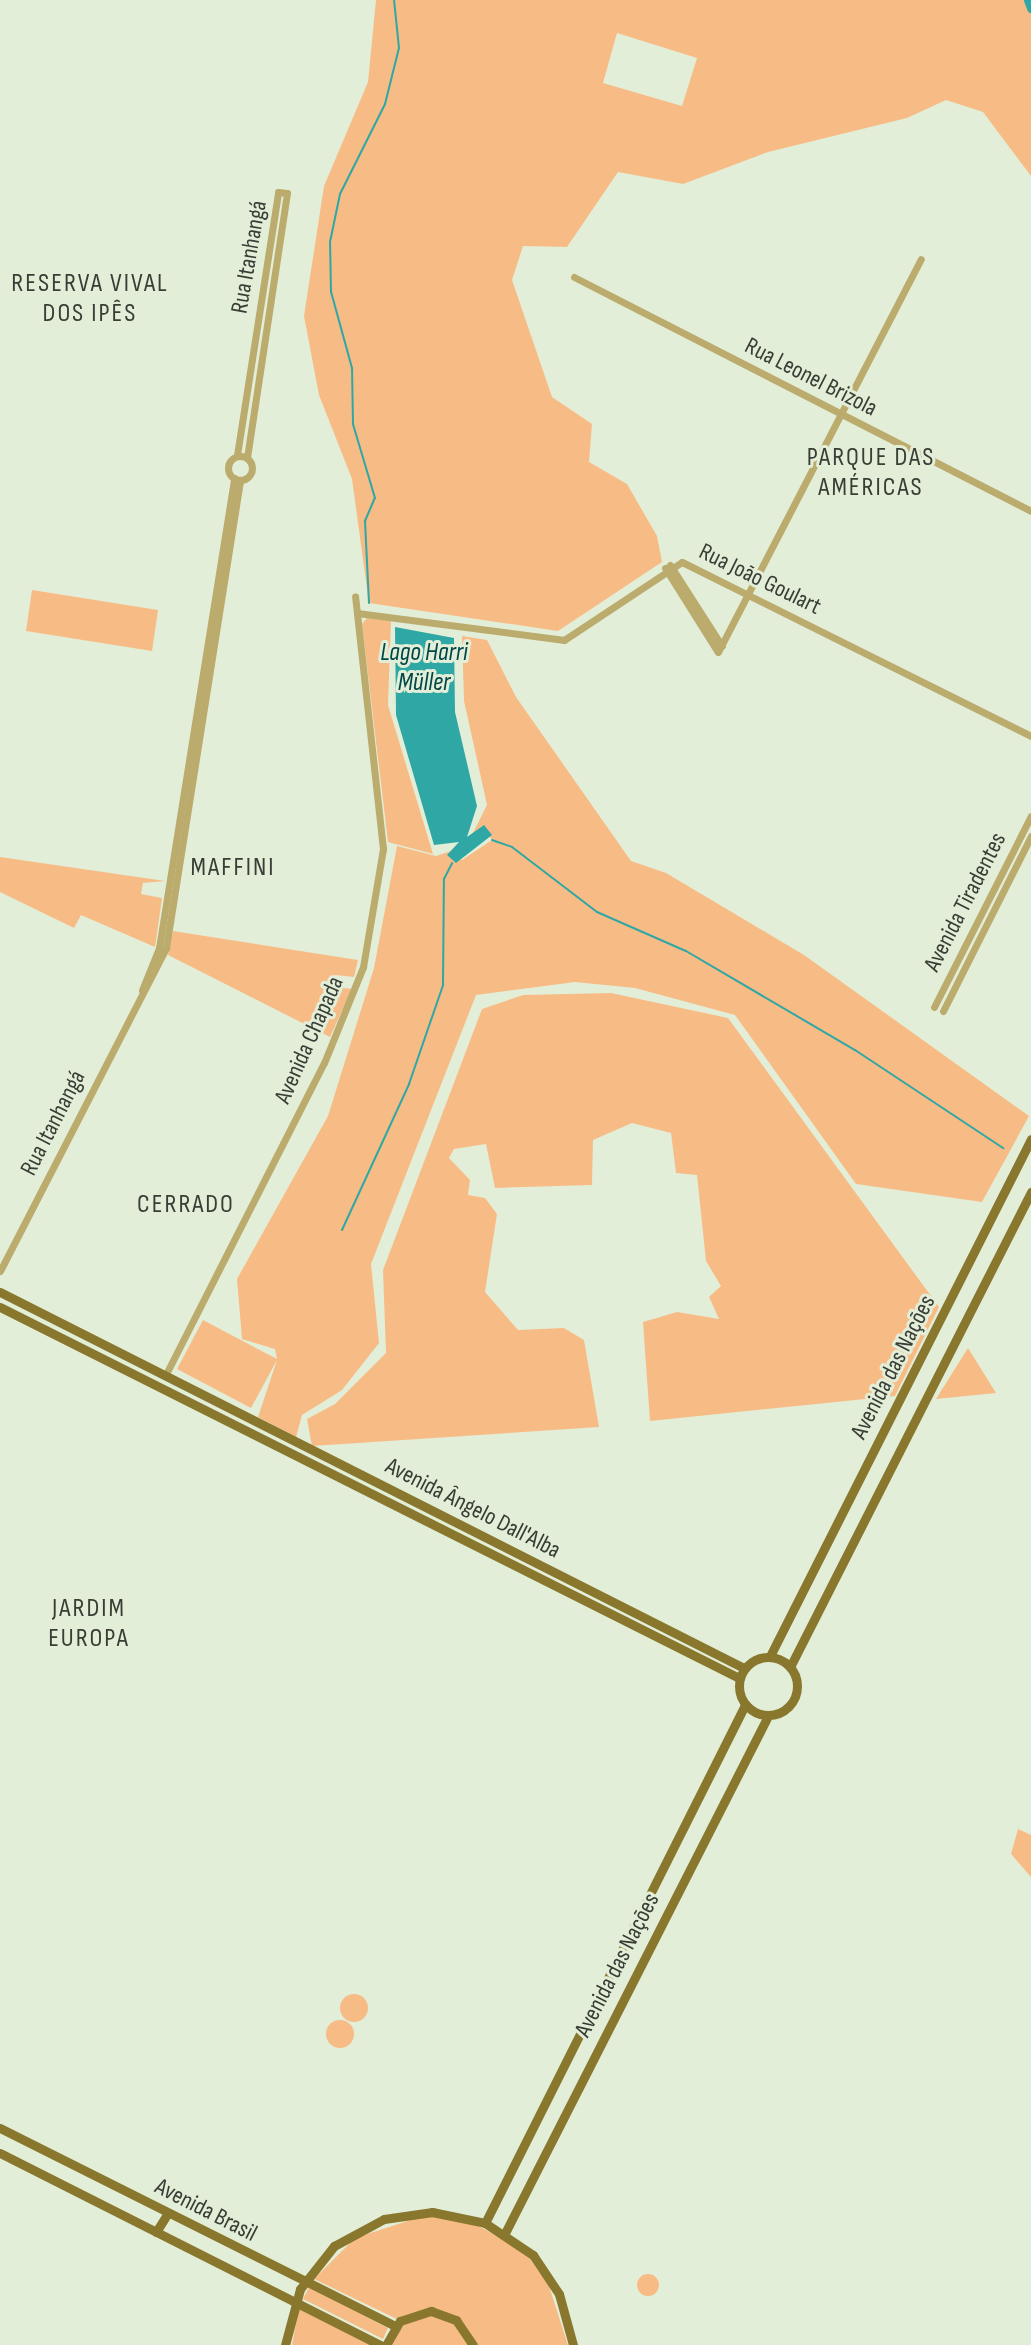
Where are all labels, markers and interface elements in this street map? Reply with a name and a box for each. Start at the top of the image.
street label: Rua Itanhangá [225,198,273,316]
district label: RESERVA VIVAL DOS IPÊS [11,268,169,330]
street label: Rua Leonel Brizola [740,331,882,423]
district label: PARQUE DAS AMÉRICAS [807,442,935,504]
street label: Rua João Goulart [694,537,826,621]
water label: Lago Harri Müller [380,637,468,698]
street label: Avenida Tiradentes [918,828,1012,976]
district label: MAFFINI [191,852,275,884]
street label: Avenida Chapada [268,972,350,1108]
street label: Rua Itanhangá [14,1066,92,1180]
district label: CERRADO [137,1189,235,1221]
street label: Avenida das Nações [844,1290,942,1444]
street label: Avenida Ângelo Dall'Alba [381,1451,565,1565]
district label: JARDIM EUROPA [48,1593,130,1654]
street label: Avenida das Nações [568,1888,666,2042]
street label: Avenida Brasil [150,2172,262,2248]

